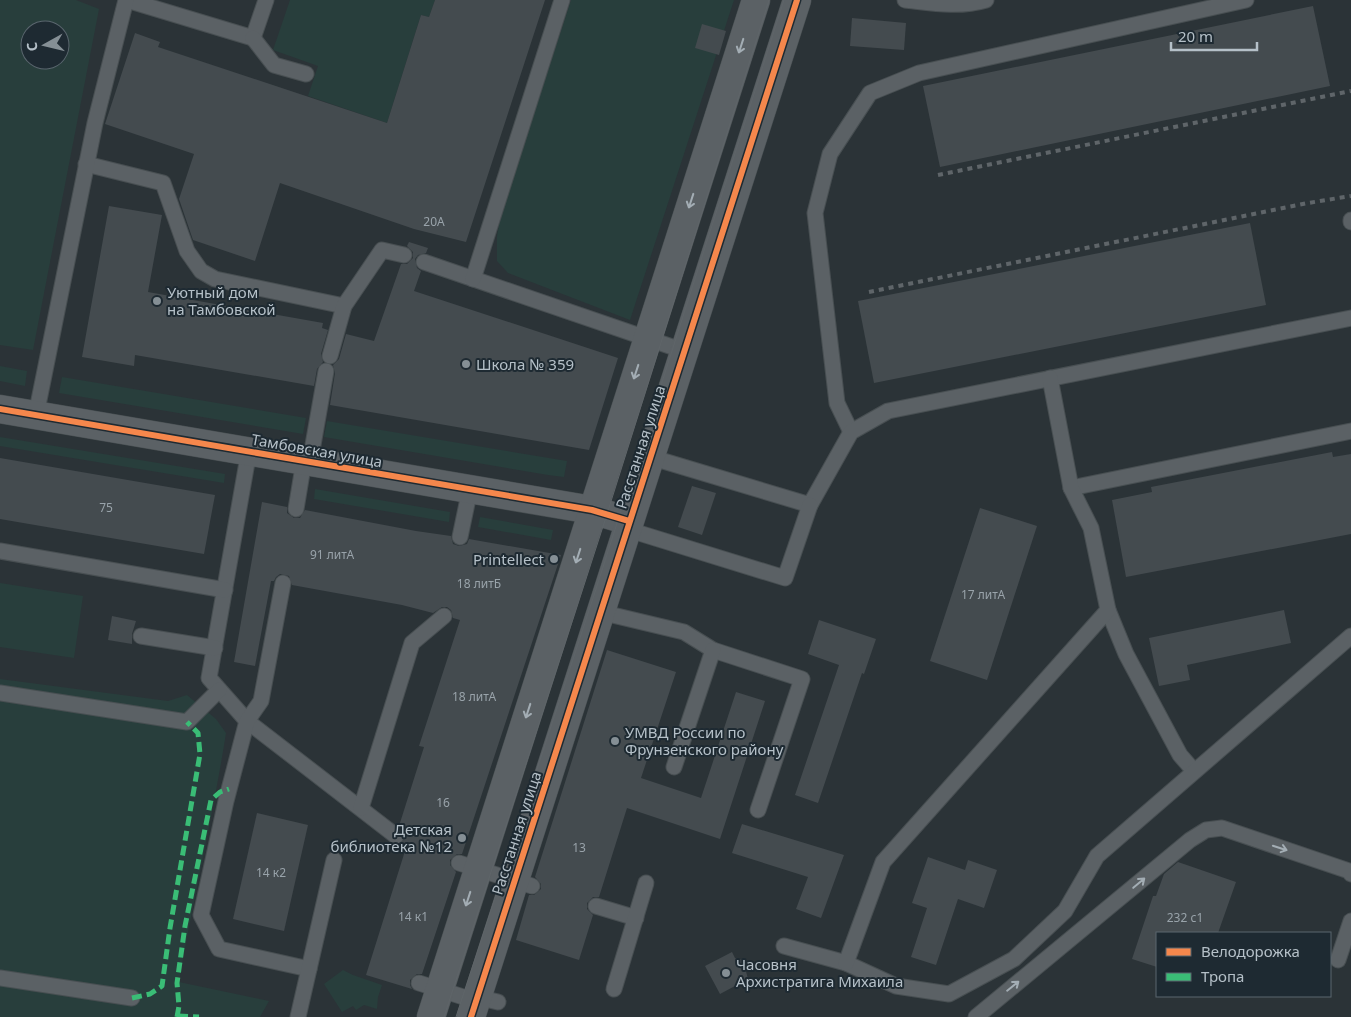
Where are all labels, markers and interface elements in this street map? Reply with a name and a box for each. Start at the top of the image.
north arrow [20,20,70,70]
scale bar [1171,20,1257,52]
text: 20 m [1178,26,1213,46]
one-way arrow [736,38,745,54]
text: С [22,41,42,53]
one-way arrow [686,193,696,209]
house number: 20А [423,213,445,230]
place label: Уютный дом на Тамбовской [167,282,276,319]
marker: Уютный дом на Тамбовской [151,295,163,307]
place label: Школа № 359 [476,354,574,374]
marker: Школа № 359 [460,358,472,370]
one-way arrow [631,364,640,380]
street label: Расстанная улица [611,383,669,511]
street label: Тамбовская улица [250,429,384,471]
house number: 75 [99,499,113,516]
house number: 91 литА [310,546,354,563]
one-way arrow [572,548,582,564]
place label: Printellect [473,549,545,569]
marker: Printellect [548,553,560,565]
house number: 18 литБ [457,575,501,592]
house number: 17 литА [961,586,1005,603]
house number: 18 литА [452,688,496,705]
one-way arrow [523,703,533,719]
place label: УМВД России по Фрунзенского району [625,722,784,759]
marker: УМВД России по Фрунзенского району [609,735,621,747]
street label: Расстанная улица [487,769,545,897]
house number: 16 [436,794,450,811]
place label: Детская библиотека №12 [330,819,452,856]
marker: Детская библиотека №12 [456,832,468,844]
house number: 13 [572,839,586,856]
one-way arrow [1271,843,1287,853]
house number: 14 к2 [256,864,286,881]
one-way arrow [1132,877,1145,888]
one-way arrow [463,891,473,907]
house number: 14 к1 [398,908,428,925]
house number: 232 с1 [1167,909,1203,926]
legend [1156,932,1331,997]
text: Велодорожка [1201,941,1300,961]
place label: Часовня Архистратига Михаила [736,954,903,991]
text: Тропа [1201,966,1244,986]
marker: Часовня Архистратига Михаила [720,967,732,979]
one-way arrow [1007,981,1020,992]

